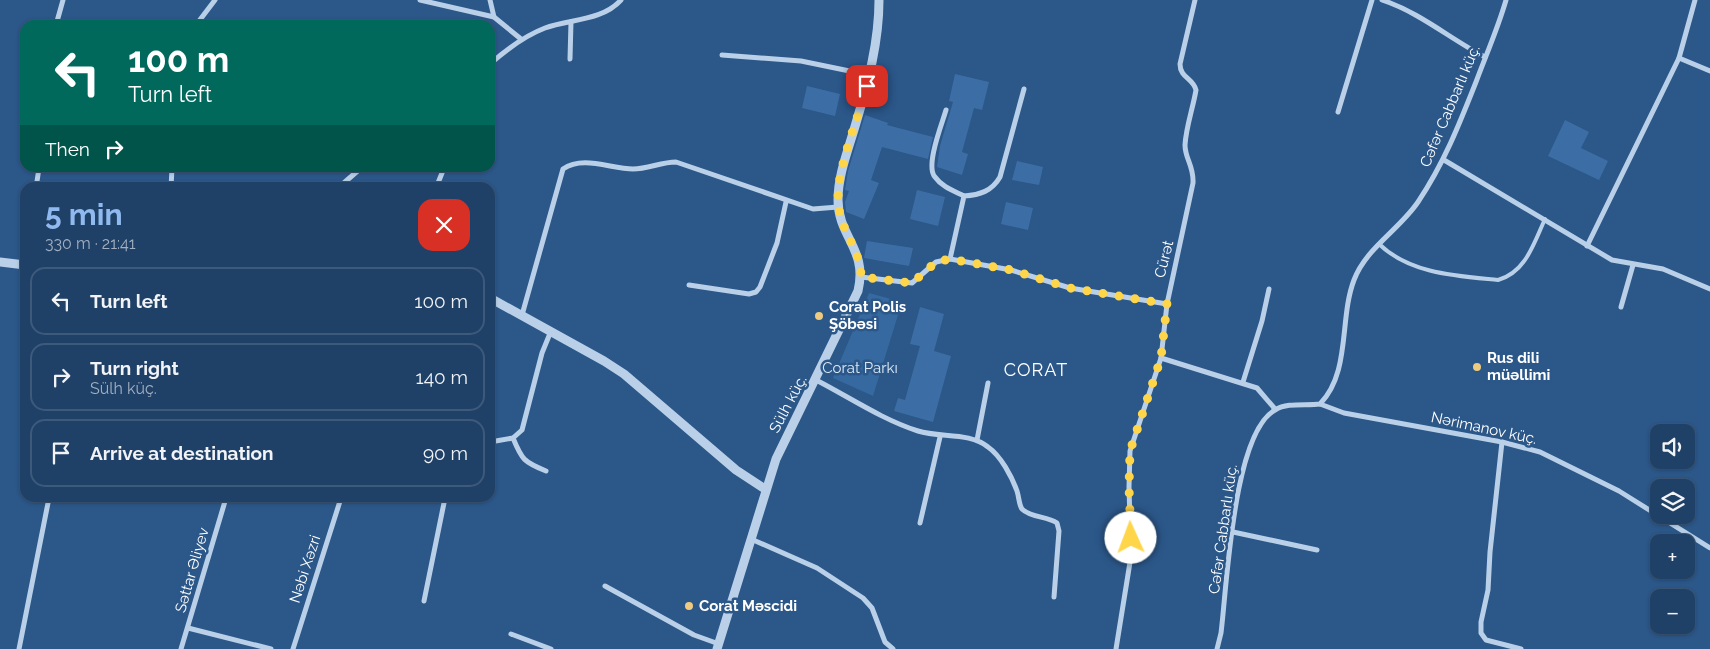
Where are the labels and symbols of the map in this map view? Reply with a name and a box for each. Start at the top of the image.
street label: Cəfər Cabbarlı küç. [1416,42,1484,170]
pin [846,65,888,107]
street label: Cürət [1151,238,1177,280]
place label: Corat Polis Şöbəsi [829,298,906,333]
marker: Corat Polis Şöbəsi [813,310,825,322]
place label: Rus dili müəllimi [1487,349,1550,384]
park label: Corat Parkı [822,359,898,377]
district label: CORAT [1004,359,1068,380]
marker: Rus dili müəllimi [1471,361,1483,373]
street label: Sülh küç. [765,372,811,436]
street label: Nərimanov küç. [1430,408,1538,448]
street label: Cəfər Cabbarlı küç. [1205,463,1241,595]
position arrow [1104,511,1156,563]
street label: Səttar Əliyev [171,525,213,615]
street label: Nəbi Xəzri [286,533,324,605]
place label: Corat Məscidi [699,597,797,615]
marker: Corat Məscidi [683,600,695,612]

